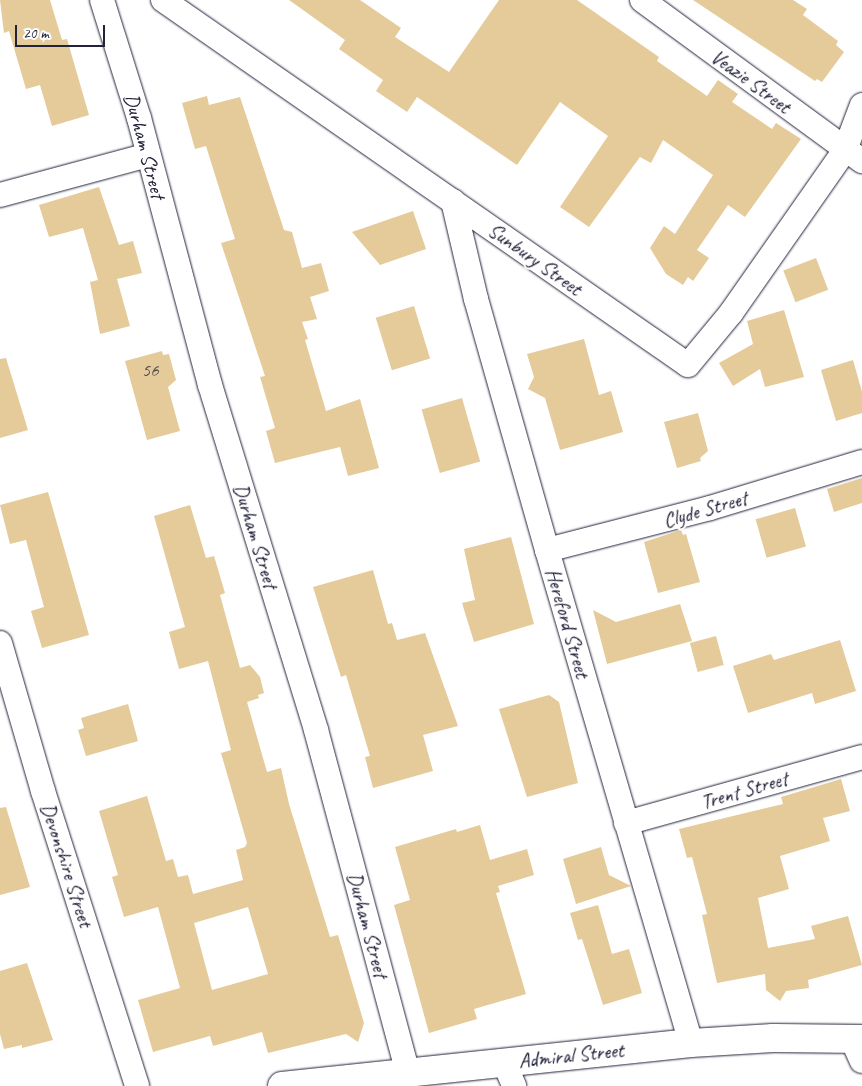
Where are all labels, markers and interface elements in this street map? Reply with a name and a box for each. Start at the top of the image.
scale bar [18,15,108,47]
text: 20 m [23,24,49,43]
street label: Veazie Street [706,43,796,119]
street label: Durham Street [119,91,171,201]
street label: Sunbury Street [483,217,587,301]
house number: 56 [141,360,159,382]
street label: Durham Street [228,481,284,591]
street label: Clyde Street [660,485,750,533]
street label: Hereford Street [540,565,596,681]
street label: Trent Street [697,766,791,814]
street label: Devonshire Street [35,800,99,930]
street label: Durham Street [342,870,394,980]
street label: Admiral Street [517,1037,625,1073]

